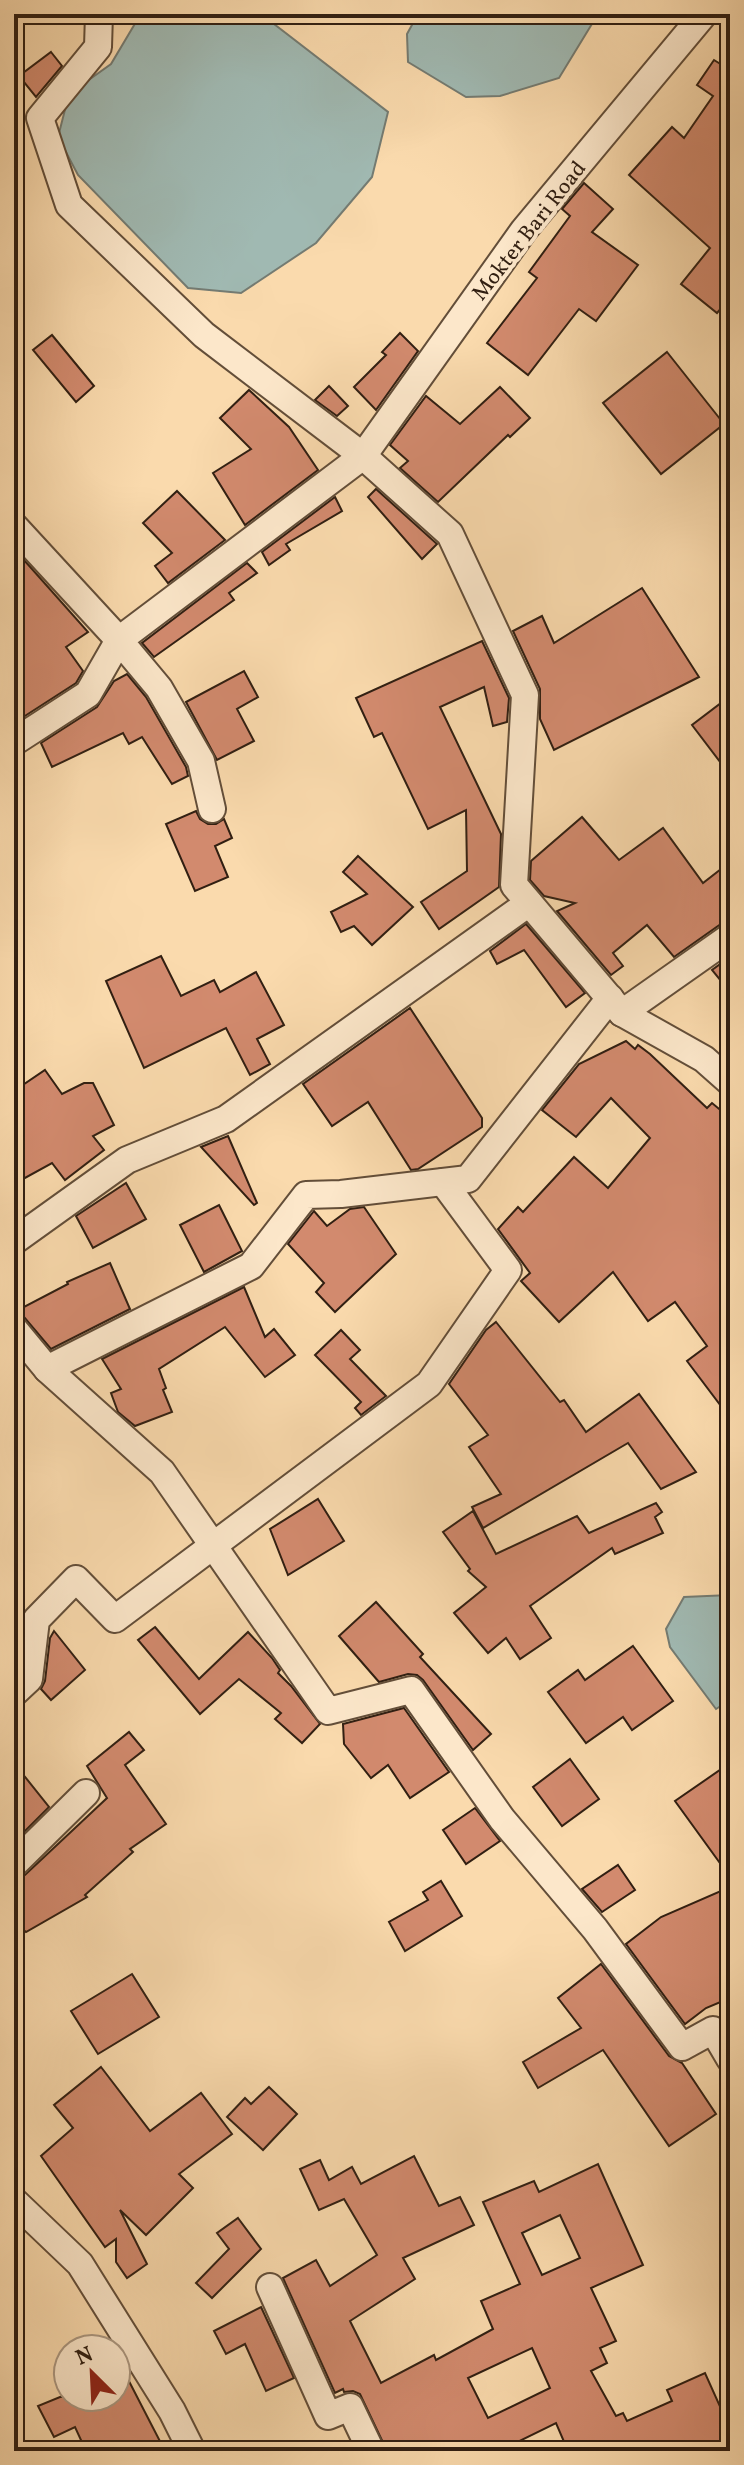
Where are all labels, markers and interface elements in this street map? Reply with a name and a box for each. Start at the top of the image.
street label: Mokter Bari Road [466,155,594,308]
north arrow [52,2333,132,2413]
text: N [71,2340,99,2374]

